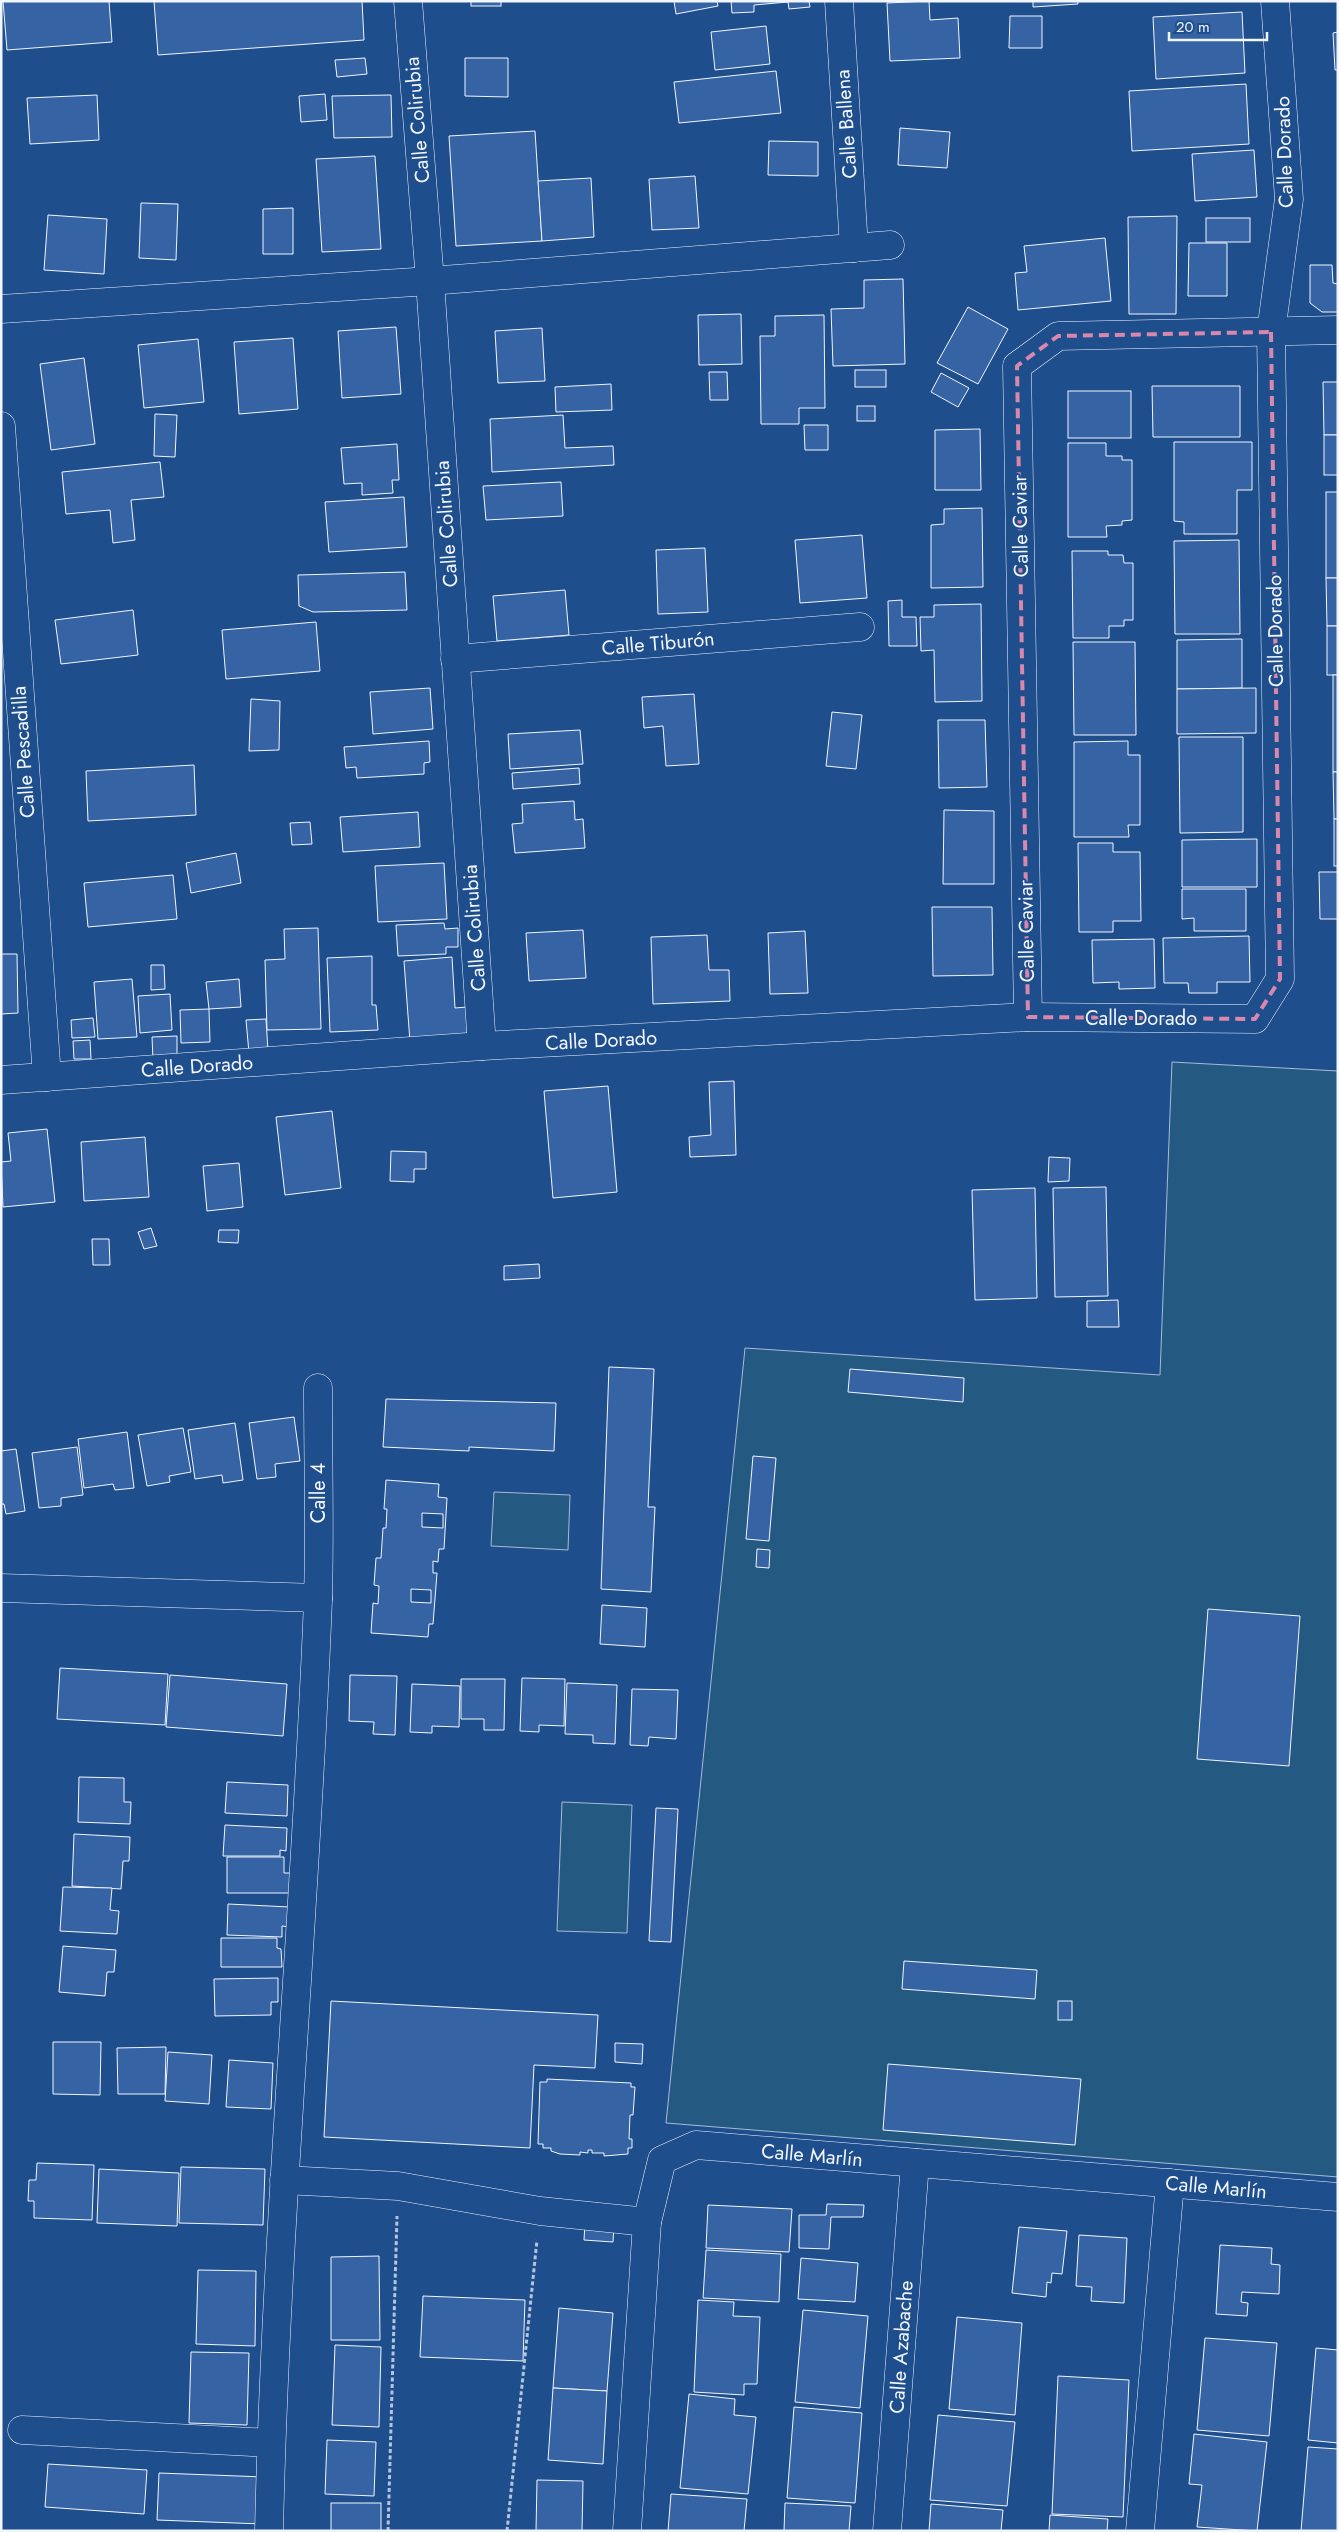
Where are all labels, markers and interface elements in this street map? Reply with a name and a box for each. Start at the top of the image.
scale bar [1169,10,1266,42]
text: 20 m [1176,16,1210,38]
street label: Calle Colirubia [398,56,437,184]
street label: Calle Ballena [828,68,865,179]
street label: Calle Dorado [1268,95,1301,209]
street label: Calle Colirubia [428,460,465,588]
street label: Calle Caviar [1005,474,1036,578]
street label: Calle Dorado [1260,575,1291,687]
street label: Calle Tiburón [600,624,716,663]
street label: Calle Pescadilla [4,685,43,819]
street label: Calle Colirubia [456,864,493,992]
street label: Calle Caviar [1011,879,1042,983]
street label: Calle Dorado [1085,1004,1197,1033]
street label: Calle Dorado [544,1023,658,1058]
street label: Calle Dorado [140,1048,254,1085]
street label: Calle 4 [304,1462,333,1523]
street label: Calle Marlín [760,2137,864,2174]
street label: Calle Marlín [1164,2169,1268,2206]
street label: Calle Azabache [882,2280,921,2415]

